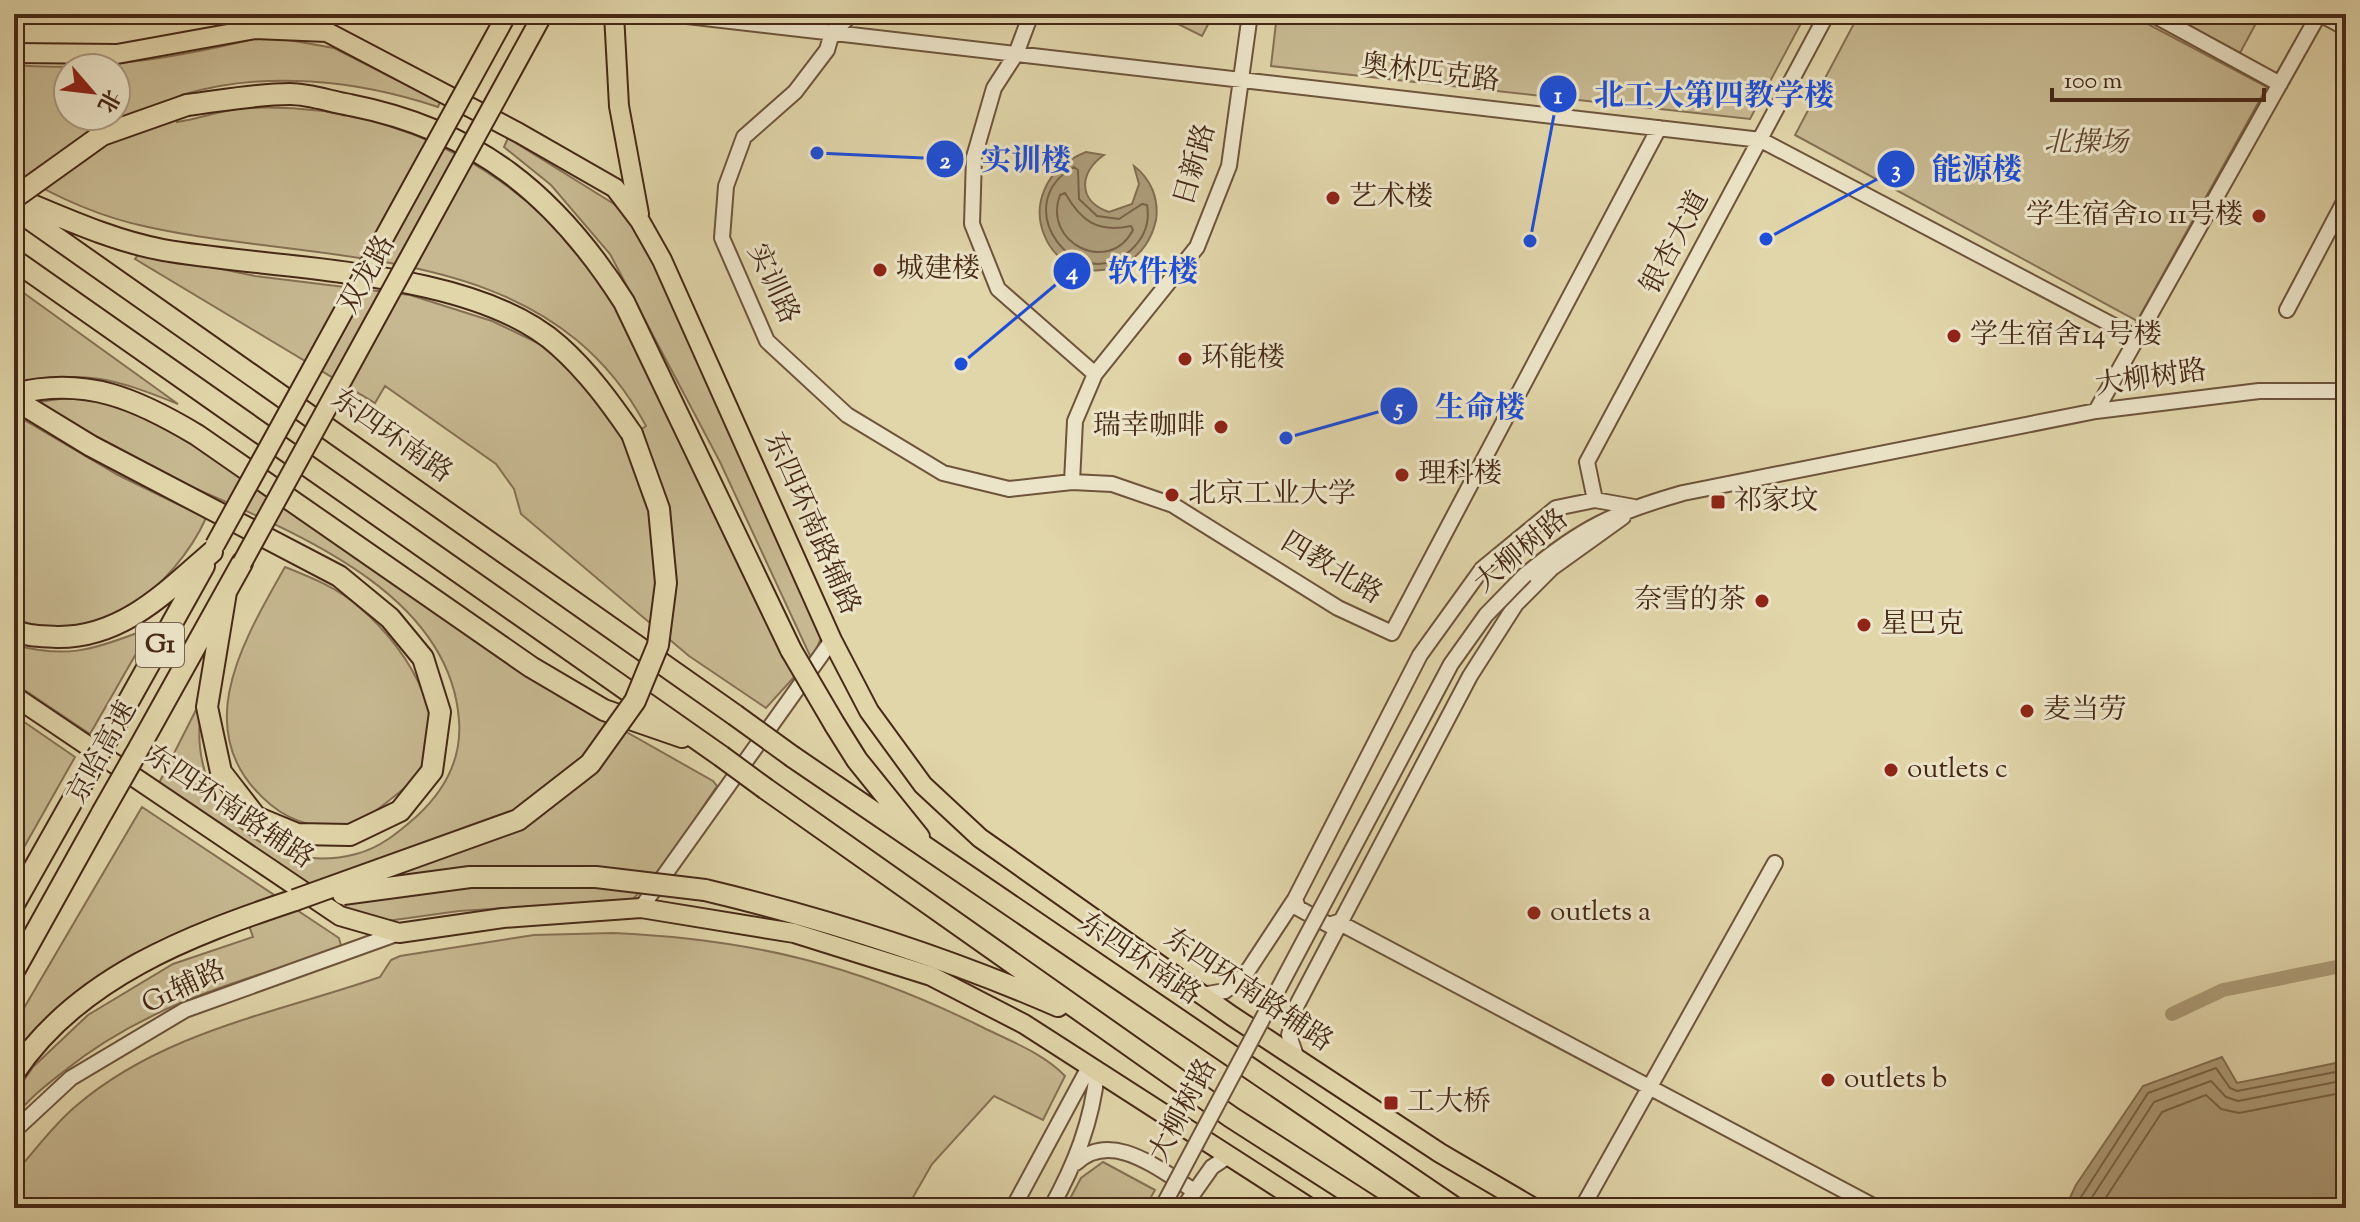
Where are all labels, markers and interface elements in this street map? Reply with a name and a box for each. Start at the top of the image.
street label: 奥林匹克路 [1358,46,1502,102]
north arrow [52,52,132,132]
scale bar [2052,52,2264,102]
text: 100 m [2064,65,2122,99]
callout: 北工大第四教学楼 [1538,67,1850,121]
text: 北工大第四教学楼 [1594,76,1834,119]
text: 1 [1554,80,1563,114]
text: 北 [88,83,126,117]
street label: 日新路 [1165,119,1227,211]
park label: 北操场 [2044,124,2130,164]
callout: 实训楼 [925,132,1087,186]
text: 实训楼 [981,141,1071,184]
callout: 能源楼 [1876,142,2038,196]
text: 2 [939,145,951,179]
text: 能源楼 [1932,150,2022,193]
text: 3 [1891,154,1901,188]
place label: 艺术楼 [1349,178,1433,218]
street label: 银杏大道 [1632,184,1720,302]
marker: 艺术楼 [1324,189,1342,207]
place label: 学生宿舍10 11号楼 [2026,196,2243,236]
marker: 学生宿舍10 11号楼 [2250,207,2268,225]
street label: 双龙路 [330,229,406,321]
street label: 实训路 [736,237,808,331]
callout: 软件楼 [1052,244,1214,298]
place label: 城建楼 [896,250,980,290]
text: 软件楼 [1108,252,1198,295]
text: 4 [1065,256,1078,290]
marker: 城建楼 [871,261,889,279]
place label: 学生宿舍14号楼 [1970,316,2162,356]
marker: 学生宿舍14号楼 [1945,327,1963,345]
place label: 环能楼 [1201,339,1285,379]
marker: 环能楼 [1176,350,1194,368]
street label: 大柳树路 [2093,351,2209,407]
callout: 生命楼 [1379,379,1541,433]
street label: 东四环南路 [322,380,460,494]
text: 生命楼 [1435,388,1525,431]
text: 5 [1393,392,1404,426]
place label: 瑞幸咖啡 [1093,407,1205,447]
marker: 瑞幸咖啡 [1212,418,1230,436]
street label: 东四环南路辅路 [753,426,869,622]
place label: 理科楼 [1418,455,1502,495]
marker: 理科楼 [1393,466,1411,484]
place label: 北京工业大学 [1188,475,1356,515]
place label: 祁家坟 [1734,482,1818,522]
marker: 北京工业大学 [1163,486,1181,504]
marker: 祁家坟 [1709,493,1727,511]
street label: 大柳树路 [1466,501,1578,603]
street label: 四教北路 [1273,523,1389,615]
place label: 奈雪的茶 [1634,581,1746,621]
marker: 奈雪的茶 [1753,592,1771,610]
place label: 星巴克 [1880,605,1964,645]
marker: 星巴克 [1855,616,1873,634]
road number: G1 [136,623,184,667]
place label: 麦当劳 [2043,691,2127,731]
street label: 京哈高速 [58,694,148,812]
marker: 麦当劳 [2018,702,2036,720]
street label: 东四环南路辅路 [137,737,321,879]
place label: outlets c [1907,750,2008,790]
marker: outlets c [1882,761,1900,779]
place label: outlets a [1550,893,1651,933]
street label: 东四环南路 [1070,904,1208,1016]
marker: outlets a [1525,904,1543,922]
street label: 东四环南路辅路 [1156,920,1340,1062]
street label: G1辅路 [135,951,233,1025]
street label: 大柳树路 [1140,1052,1228,1170]
place label: outlets b [1844,1060,1947,1100]
marker: outlets b [1819,1071,1837,1089]
place label: 工大桥 [1407,1083,1491,1123]
marker: 工大桥 [1382,1094,1400,1112]

